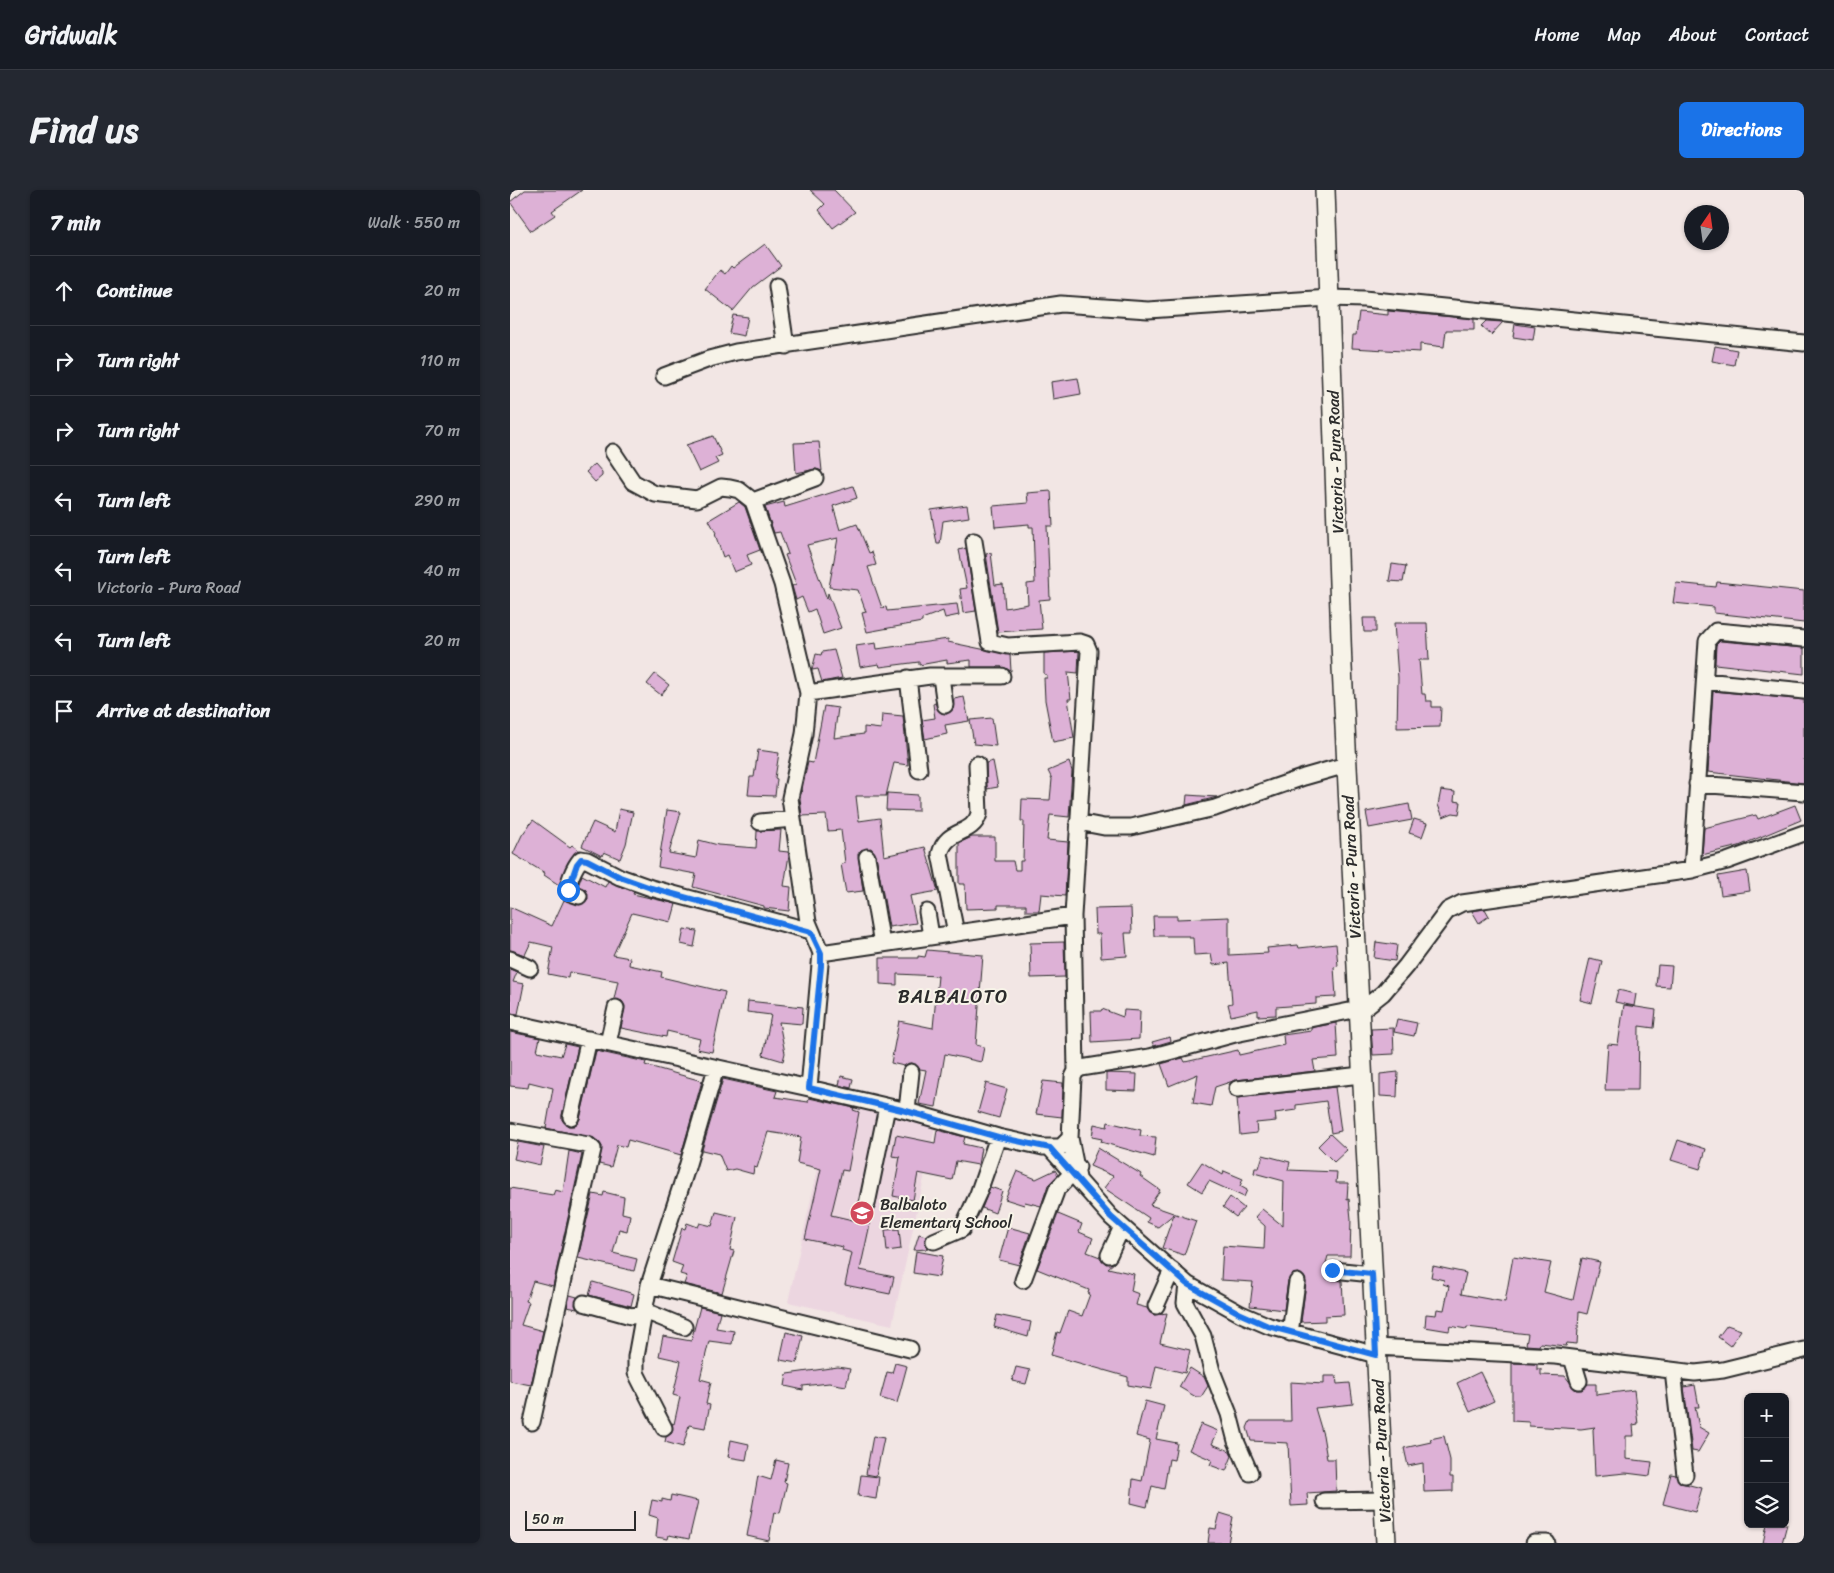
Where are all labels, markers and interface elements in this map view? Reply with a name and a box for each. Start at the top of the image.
text: Gridwalk [25,14,117,56]
text: Home [1535,19,1580,51]
text: Map [1608,19,1641,51]
text: About [1669,19,1717,51]
text: Contact [1745,19,1809,51]
text: Find us [30,99,138,161]
button: Directions [1679,102,1804,158]
text: 7 min [50,204,101,242]
north arrow [1684,205,1729,250]
text: Walk · 550 m [368,208,460,237]
text: Continue [97,274,173,307]
text: 20 m [424,276,460,305]
icon: ahead [50,277,78,305]
text: Turn right [97,344,179,377]
text: 110 m [420,346,460,375]
icon: right [50,347,78,375]
street label: Victoria - Pura Road [1318,388,1352,534]
text: Turn right [97,414,179,447]
text: 70 m [424,416,460,445]
icon: right [50,417,78,445]
text: Turn left [97,484,170,517]
text: 290 m [414,486,460,515]
icon: left [50,487,78,515]
text: Turn left [97,540,170,573]
text: 40 m [423,556,460,585]
icon: left [50,557,78,585]
text: Victoria - Pura Road [97,573,240,602]
text: Turn left [97,624,170,657]
text: 20 m [424,626,460,655]
icon: left [50,627,78,655]
text: Arrive at destination [97,694,270,727]
icon: arrive [50,697,78,725]
street label: Victoria - Pura Road [1333,793,1370,939]
route start [557,879,580,902]
district label: BALBALOTO [898,980,1008,1013]
place label: Balbaloto Elementary School [880,1190,1012,1237]
school or university icon: Balbaloto Elementary School [849,1200,875,1226]
route end [1321,1259,1344,1282]
street label: Victoria - Pura Road [1363,1377,1400,1523]
map controls [1744,1393,1789,1528]
button: + [1744,1393,1789,1438]
button: − [1744,1438,1789,1483]
button: layers [1744,1483,1789,1528]
text: 50 m [532,1507,564,1532]
scale bar [525,1508,636,1531]

